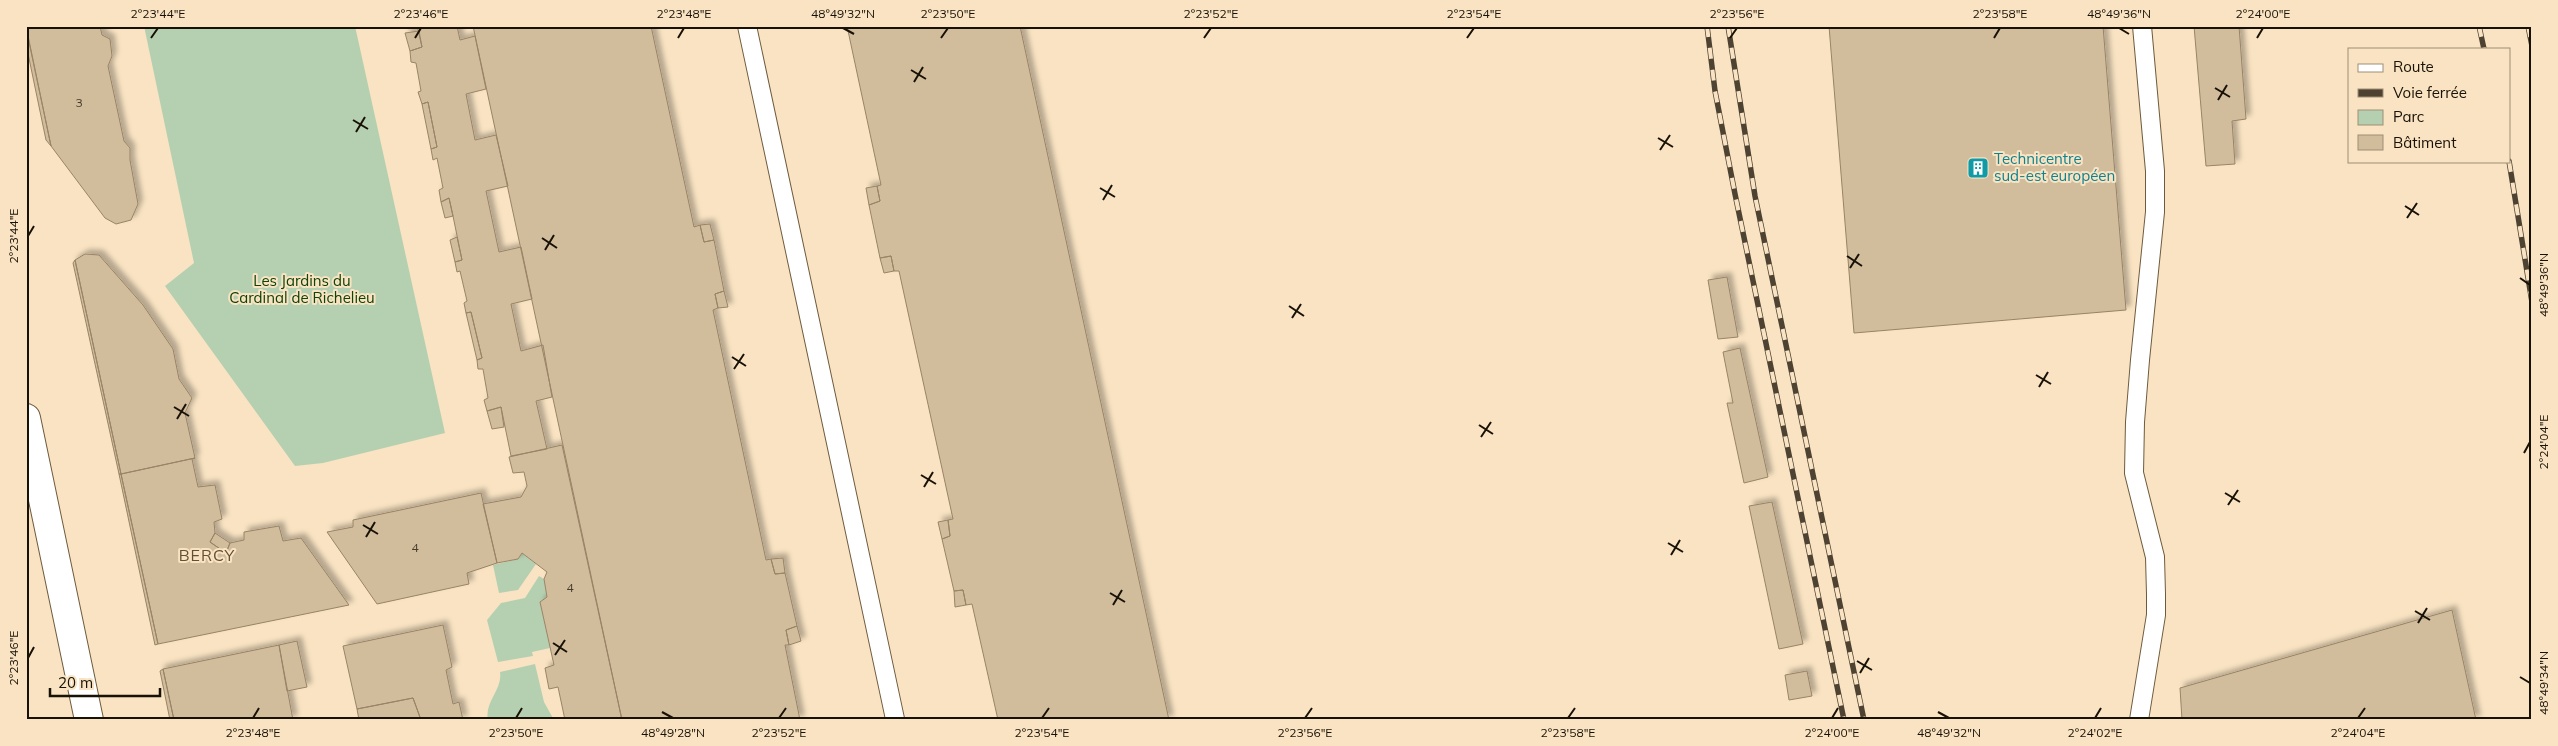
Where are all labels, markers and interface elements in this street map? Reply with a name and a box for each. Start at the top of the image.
text: 2°23'44"E [131,6,185,21]
text: 2°23'46"E [394,6,448,21]
text: 2°23'48"E [657,6,711,21]
text: 48°49'32"N [811,6,875,21]
text: 2°23'50"E [921,6,975,21]
text: 2°23'52"E [1184,6,1238,21]
text: 2°23'54"E [1447,6,1501,21]
text: 2°23'56"E [1710,6,1764,21]
text: 2°23'58"E [1973,6,2027,21]
text: 48°49'36"N [2087,6,2151,21]
text: 2°24'00"E [2236,6,2290,21]
legend [2348,48,2510,162]
text: Route [2393,57,2434,76]
text: Voie ferrée [2393,83,2467,102]
house number: 3 [75,95,83,110]
text: Parc [2393,107,2424,126]
text: Bâtiment [2393,133,2456,152]
place label: Technicentre sud-est européen [1994,149,2115,185]
building icon: Technicentre sud-est européen [1966,156,1990,180]
text: 2°23'44"E [6,209,21,263]
text: 48°49'36"N [2536,253,2551,317]
park label: Les Jardins du Cardinal de Richelieu [229,271,375,307]
text: 2°24'04"E [2536,415,2551,469]
house number: 4 [411,540,419,555]
district label: BERCY [179,545,235,565]
house number: 4 [566,580,574,595]
text: 2°23'46"E [6,631,21,685]
text: 48°49'34"N [2536,651,2551,715]
scale bar [50,666,160,698]
text: 20 m [58,673,93,692]
text: 2°23'48"E [226,725,280,740]
text: 2°23'50"E [489,725,543,740]
text: 48°49'28"N [641,725,705,740]
text: 2°23'52"E [752,725,806,740]
text: 2°23'54"E [1015,725,1069,740]
text: 2°23'56"E [1278,725,1332,740]
text: 2°23'58"E [1541,725,1595,740]
text: 2°24'00"E [1805,725,1859,740]
text: 48°49'32"N [1917,725,1981,740]
text: 2°24'02"E [2068,725,2122,740]
text: 2°24'04"E [2331,725,2385,740]

